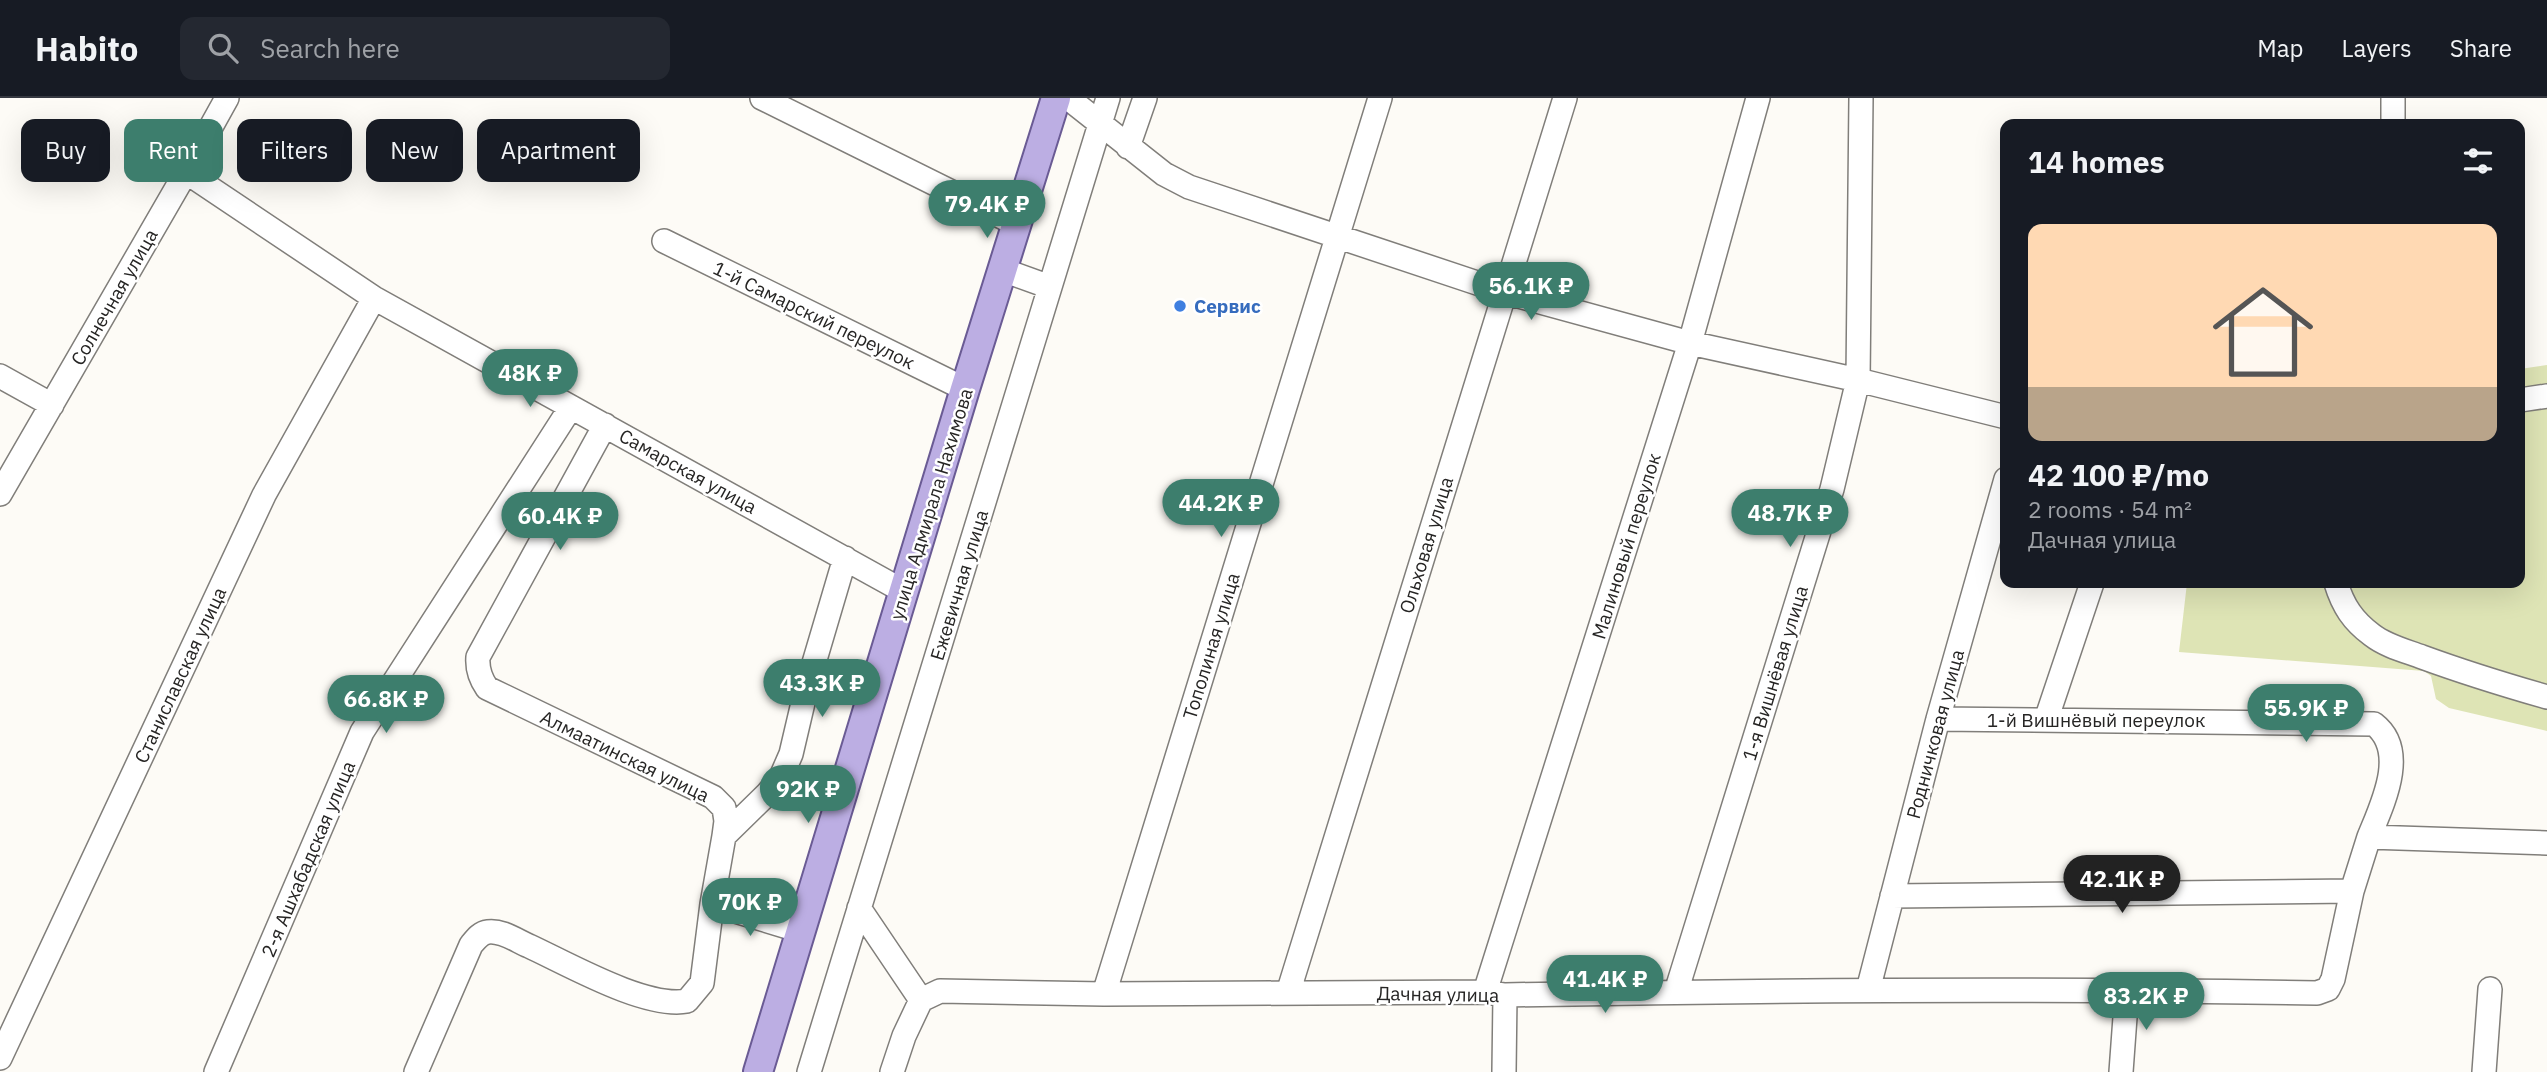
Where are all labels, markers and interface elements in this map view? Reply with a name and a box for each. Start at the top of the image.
search box [180,17,670,80]
text: Habito [35,27,138,70]
icon: search [204,29,242,67]
text: Search here [260,31,400,65]
text: Map [2257,32,2304,64]
text: Layers [2342,32,2412,64]
text: Share [2450,32,2512,64]
chip: Buy [21,119,110,182]
chip: Rent [124,119,223,182]
chip: Filters [237,119,352,182]
chip: New [366,119,463,182]
chip: Apartment [477,119,640,182]
text: 14 homes [2028,142,2165,181]
icon: filters [2459,142,2497,180]
pin: 79.4K ₽ [922,180,1052,240]
text: 79.4K ₽ [944,188,1030,218]
street label: Солнечная улица [65,225,163,369]
street label: 1-й Самарский переулок [709,256,919,374]
pin: 56.1K ₽ [1466,262,1596,322]
icon: home [2200,269,2326,395]
text: 56.1K ₽ [1488,270,1574,300]
place label: Сервис [1194,294,1261,318]
marker: Сервис [1172,298,1188,314]
pin: 48K ₽ [481,350,579,409]
text: 48K ₽ [498,357,562,387]
street label: улица Адмирала Нахимова [884,385,978,623]
street label: Самарская улица [615,423,761,519]
street label: Малиновый переулок [1586,450,1666,642]
text: 42 100 ₽/mo [2028,455,2209,494]
street label: Ольховая улица [1394,474,1458,616]
pin: 44.2K ₽ [1156,480,1286,539]
text: 44.2K ₽ [1178,487,1264,517]
pin: 48.7K ₽ [1725,490,1855,549]
pin: 60.4K ₽ [495,492,625,552]
text: 2 rooms · 54 m² [2028,494,2192,524]
text: 48.7K ₽ [1747,497,1833,527]
text: 60.4K ₽ [517,500,603,530]
street label: Ежевичная улица [925,507,993,663]
text: Дачная улица [2028,524,2176,554]
street label: Тополиная улица [1177,570,1245,722]
street label: Станиславская улица [129,583,231,767]
street label: 1-я Вишнёвая улица [1737,583,1813,763]
street label: Родничковая улица [1901,647,1969,821]
pin: 43.3K ₽ [757,660,887,719]
text: 43.3K ₽ [779,667,865,697]
pin: 66.8K ₽ [321,676,451,735]
text: 66.8K ₽ [343,683,429,713]
pin: 55.9K ₽ [2241,684,2371,744]
text: 55.9K ₽ [2263,692,2349,722]
street label: Алмаатинская улица [537,705,713,807]
street label: 1-й Вишнёвый переулок [1987,708,2205,732]
street label: 2-я Ашхабадская улица [256,757,360,961]
pin: 92K ₽ [759,766,857,825]
text: 92K ₽ [776,773,840,803]
pin: 42.1K ₽ [2057,856,2187,915]
text: 42.1K ₽ [2079,863,2165,893]
pin: 70K ₽ [701,878,799,938]
text: 70K ₽ [718,886,782,916]
pin: 41.4K ₽ [1540,956,1670,1015]
text: 41.4K ₽ [1562,963,1648,993]
pin: 83.2K ₽ [2081,972,2211,1032]
text: 83.2K ₽ [2103,980,2189,1010]
street label: Дачная улица [1377,981,1499,1007]

